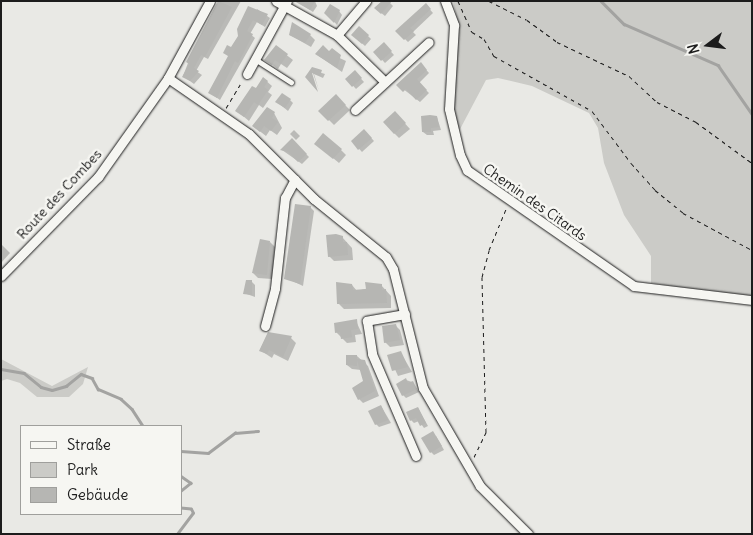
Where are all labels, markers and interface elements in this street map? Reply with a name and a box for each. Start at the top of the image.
north arrow [683,20,733,70]
text: N [684,42,703,56]
street label: Route des Combes [13,146,105,242]
street label: Chemin des Citards [480,160,590,244]
legend [20,425,182,515]
text: Straße [67,435,111,454]
text: Park [67,460,98,479]
text: Gebäude [67,485,128,504]

